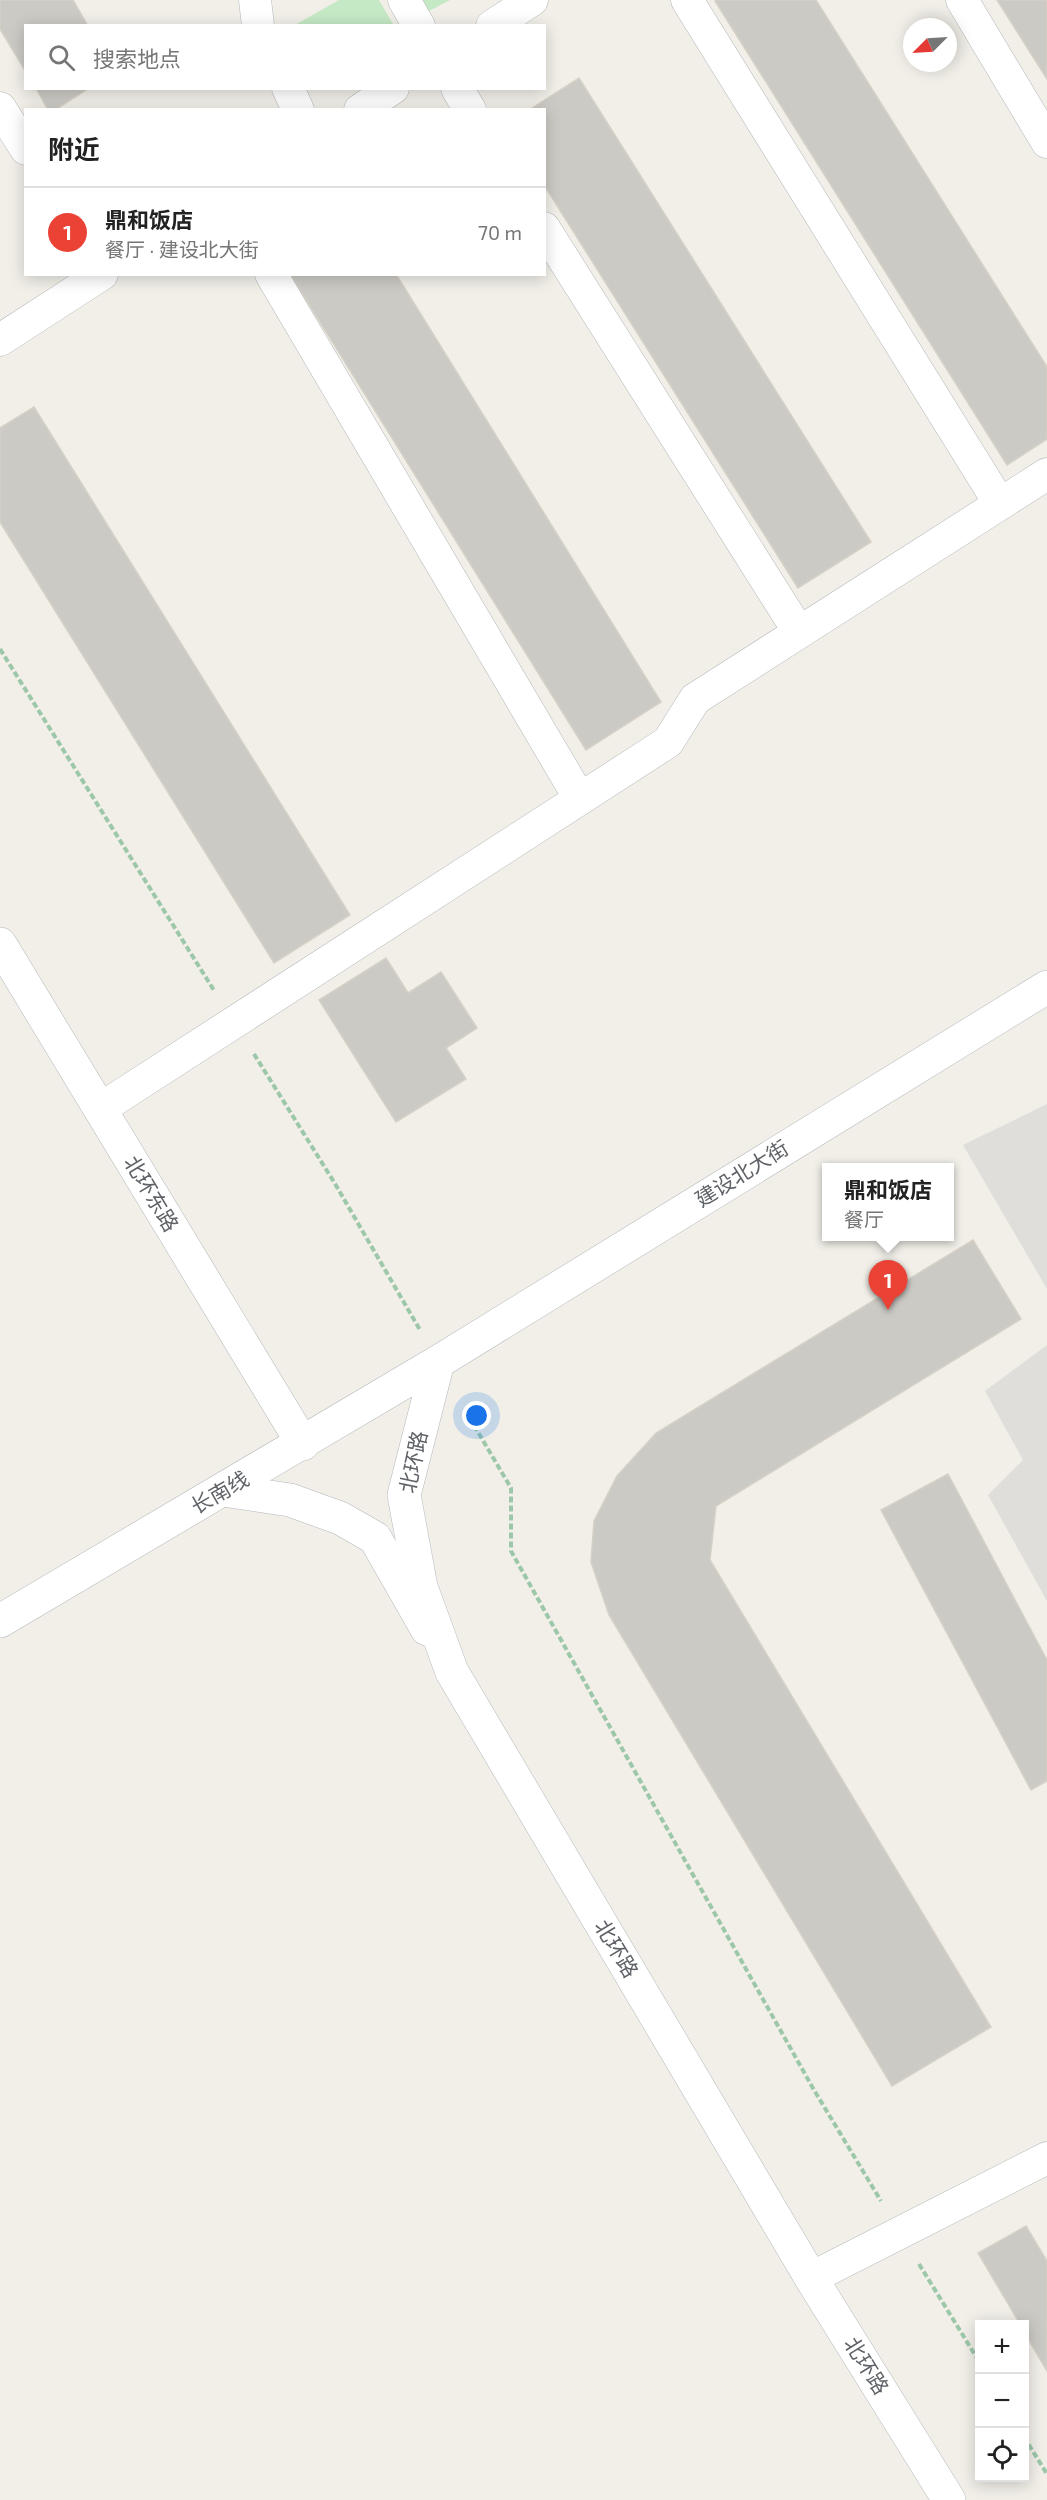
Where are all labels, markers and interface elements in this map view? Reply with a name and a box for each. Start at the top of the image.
north arrow [903,18,957,72]
search box [24,24,546,90]
icon: search [45,41,78,74]
text: 搜索地点 [93,45,181,71]
text: 附近 [48,133,100,164]
text: 鼎和饭店 [105,206,193,232]
text: 1 [63,220,72,244]
text: 70 m [478,220,522,244]
text: 餐厅 · 建设北大街 [105,237,259,261]
street label: 建设北大街 [690,1134,792,1211]
street label: 北环东路 [120,1151,185,1236]
popup [822,1163,954,1241]
text: 鼎和饭店 [844,1176,932,1202]
text: 餐厅 [844,1207,884,1231]
pin: 1 [868,1260,908,1310]
your location [462,1401,491,1430]
street label: 北环路 [394,1428,431,1495]
street label: 长南线 [186,1465,253,1518]
street label: 北环路 [590,1915,644,1982]
map controls [975,2320,1029,2482]
button: + [975,2320,1029,2374]
street label: 北环路 [840,2332,895,2399]
button: − [975,2374,1029,2428]
button: locate [975,2428,1029,2482]

